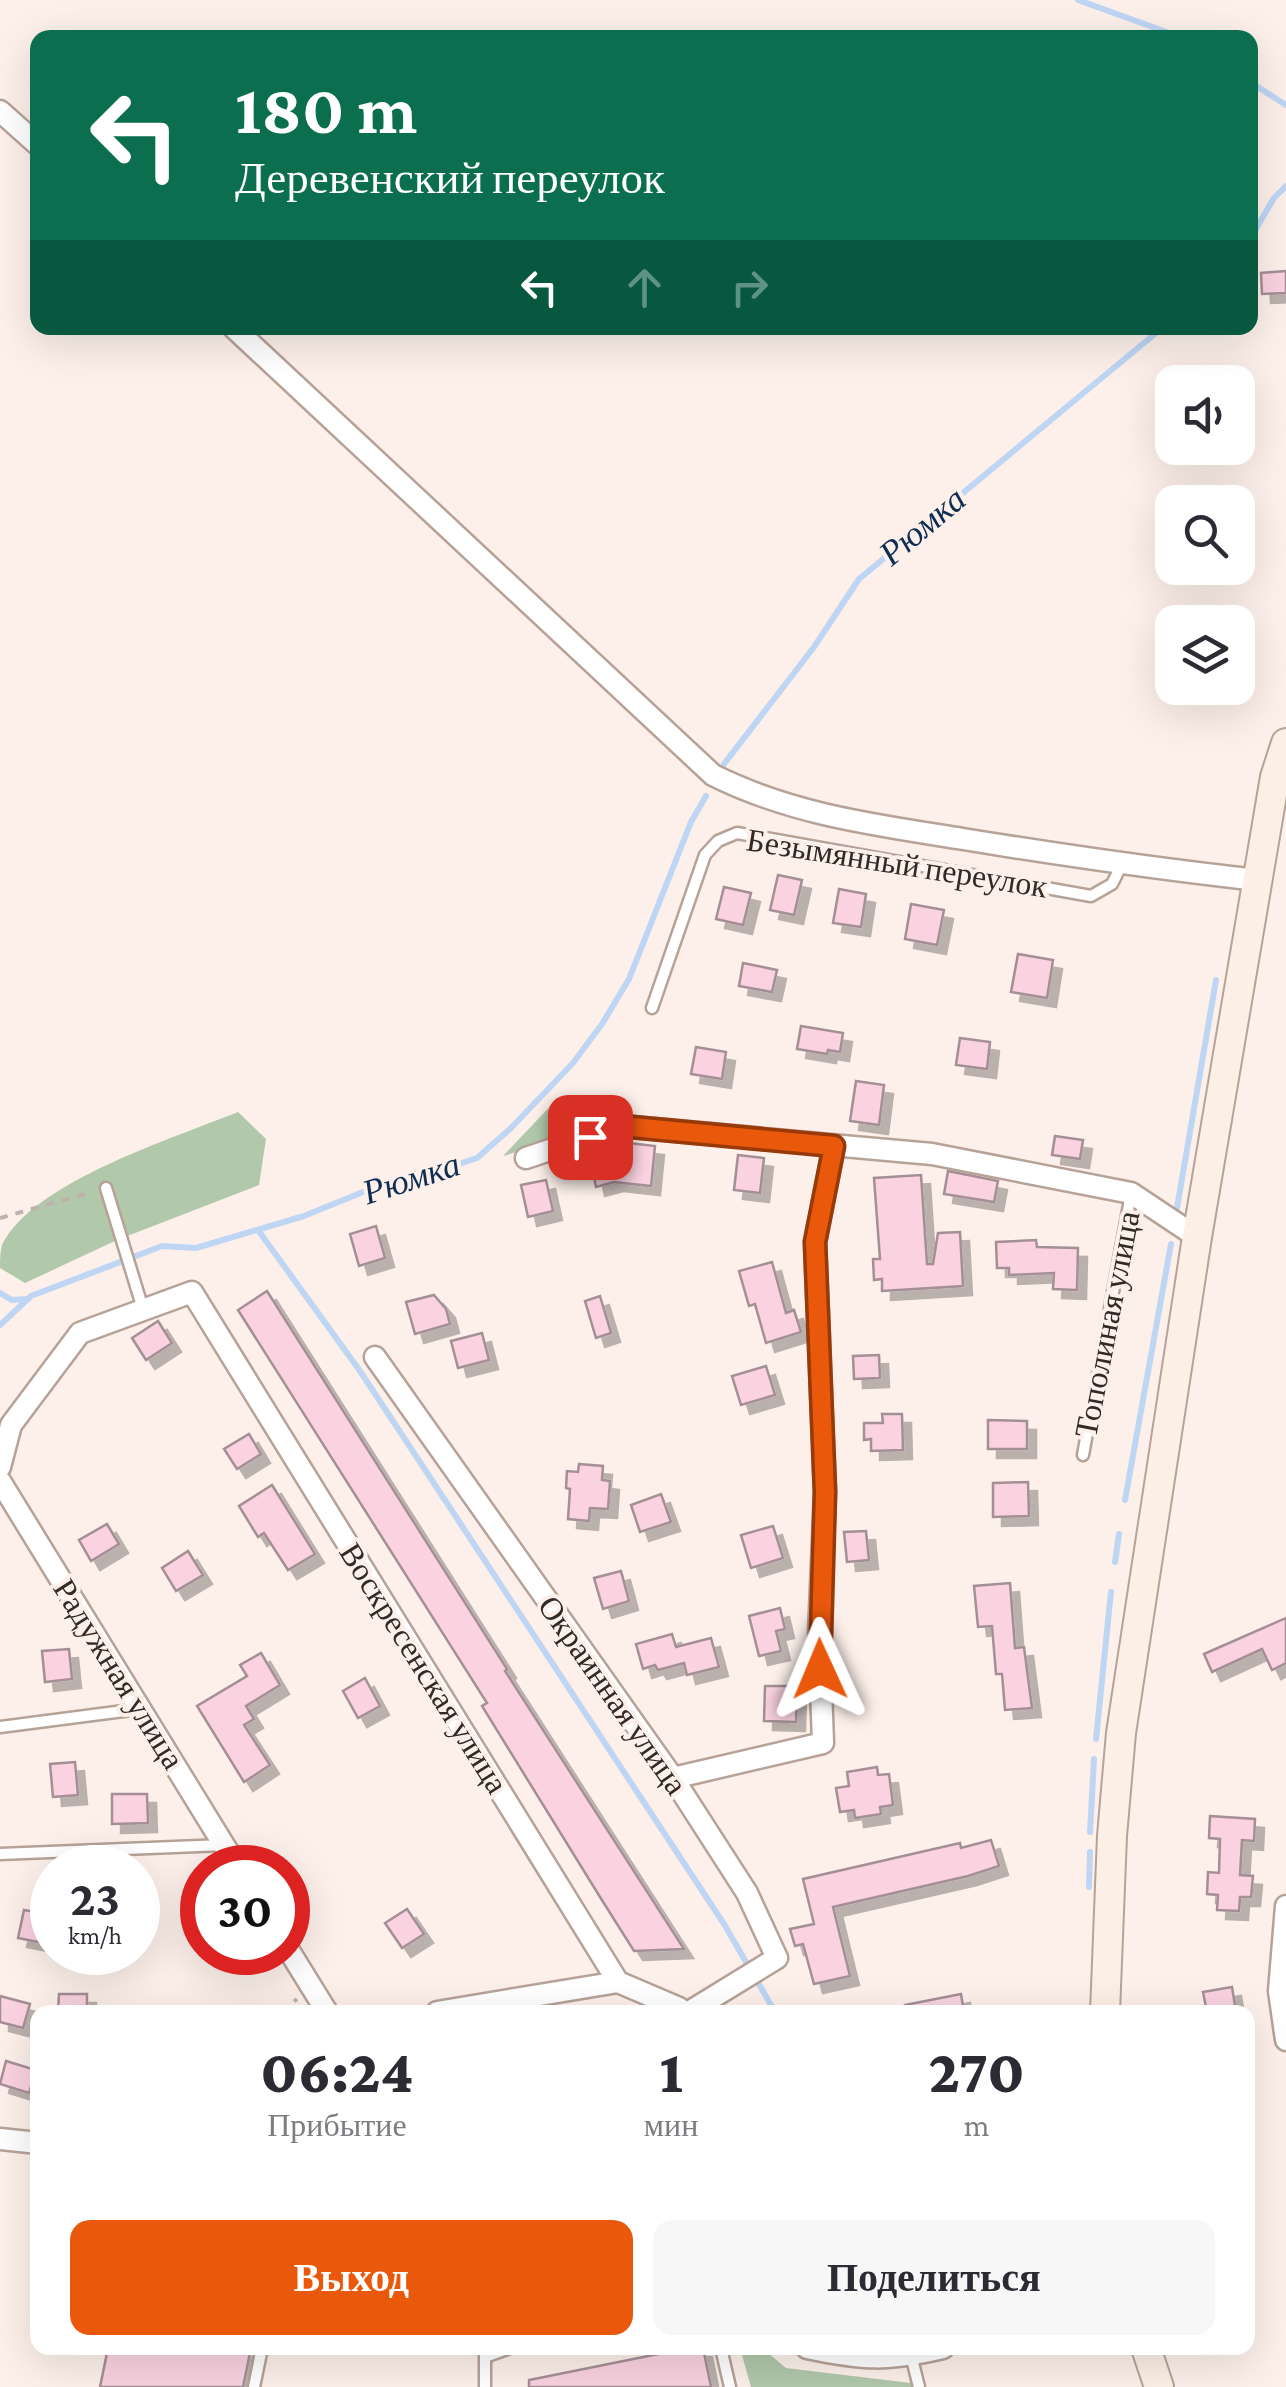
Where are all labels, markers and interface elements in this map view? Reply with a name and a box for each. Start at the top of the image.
icon: left [70,70,200,200]
text: 180 m [235,70,417,148]
text: Деревенский переулок [235,153,665,203]
icon: left [512,260,567,315]
icon: ahead [617,260,672,315]
icon: right [722,260,777,315]
map controls [1155,365,1255,705]
button: sound [1155,365,1255,465]
water label: Рюмка [871,479,973,574]
button: search [1155,485,1255,585]
button: layers [1155,605,1255,705]
street label: Безымянный переулок [744,821,1050,905]
pin [548,1095,633,1180]
icon: arrive [563,1110,618,1165]
water label: Рюмка [357,1144,465,1213]
street label: Тополиная улица [1067,1208,1147,1440]
street label: Воскресенская улица [332,1536,516,1800]
street label: Радужная улица [46,1572,192,1776]
street label: Окраинная улица [531,1589,695,1801]
position arrow [768,1617,872,1721]
speed limit sign: 30 [180,1845,310,1975]
text: 23 [70,1870,120,1926]
text: km/h [68,1922,122,1949]
text: 06:24 [260,2038,414,2105]
text: 1 [659,2038,683,2105]
text: 270 [929,2038,1025,2105]
text: Прибытие [267,2107,407,2143]
text: мин [644,2107,698,2143]
text: m [964,2107,990,2143]
button: Выход [70,2220,633,2335]
button: Поделиться [653,2220,1215,2335]

